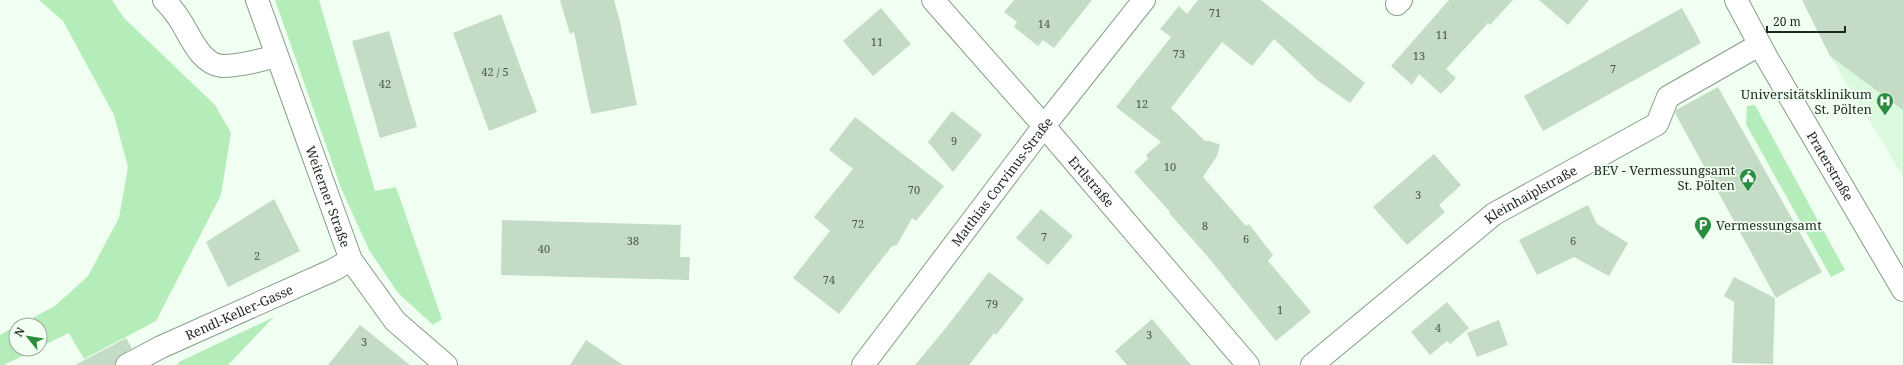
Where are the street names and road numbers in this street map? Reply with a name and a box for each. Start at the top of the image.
street label: Matthias Corvinus-Straße [947,113,1057,250]
street label: Praterstraße [1803,128,1858,204]
street label: Weiterner Straße [301,143,355,250]
street label: Ertlstraße [1065,152,1118,211]
street label: Kleinhaiplstraße [1480,161,1580,227]
street label: Rendl-Keller-Gasse [182,280,296,344]

